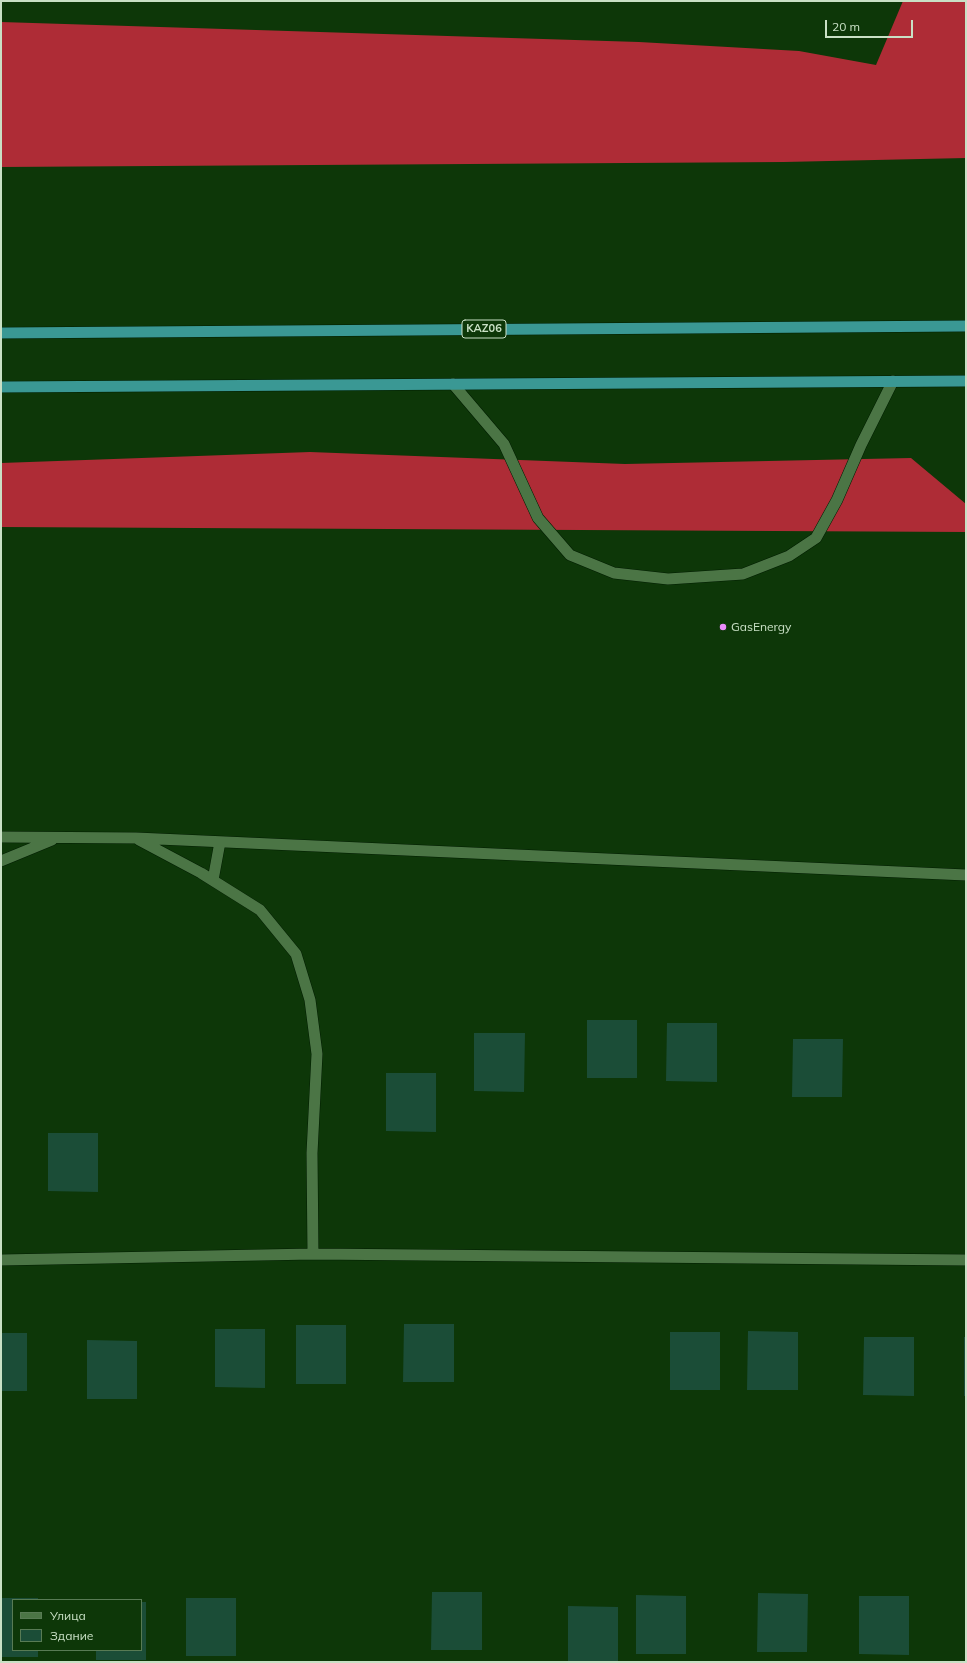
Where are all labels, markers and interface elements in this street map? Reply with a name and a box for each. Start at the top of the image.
scale bar [827,12,915,38]
text: 20 m [832,19,860,34]
road number: KАZ06 [462,320,506,338]
place label: GasEnergy [731,620,791,634]
marker: GasEnergy [718,622,728,632]
legend [12,1599,142,1651]
text: Улица [50,1608,86,1623]
text: Здание [50,1628,93,1643]

